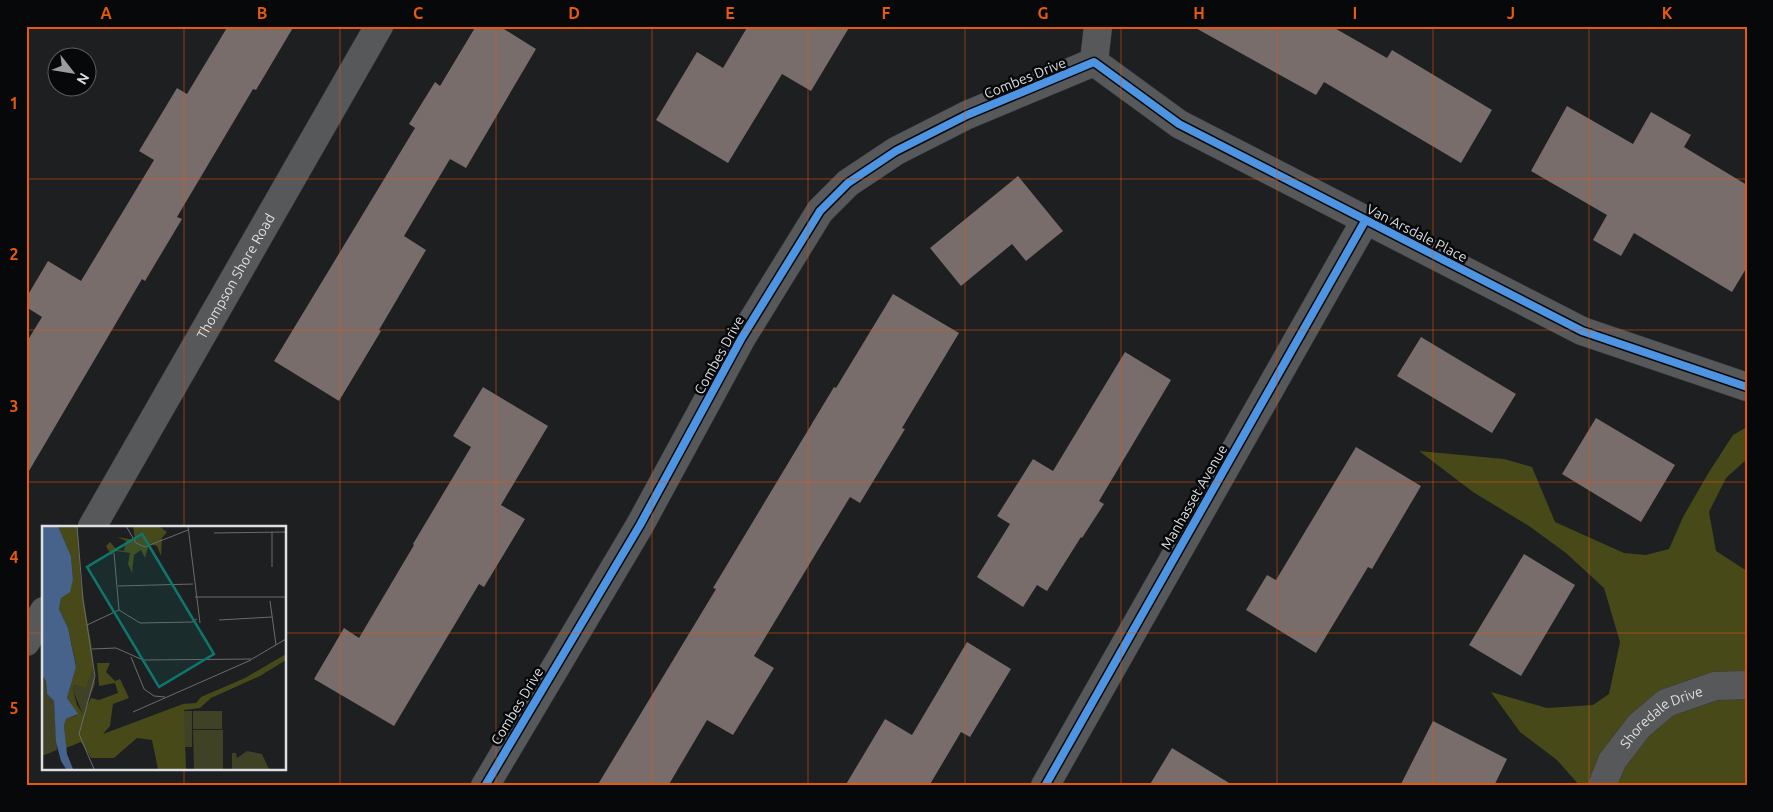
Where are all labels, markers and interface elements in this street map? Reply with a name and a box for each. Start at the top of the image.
text: A [100,4,112,22]
text: B [257,4,267,22]
text: C [413,4,423,22]
text: D [568,4,580,22]
text: E [725,4,735,22]
text: F [882,4,891,22]
text: G [1037,4,1049,22]
text: H [1193,4,1205,22]
text: I [1353,4,1357,22]
text: J [1507,4,1515,22]
text: K [1662,4,1673,22]
north arrow [48,48,98,98]
street label: Combes Drive [982,54,1068,102]
text: N [74,70,93,87]
text: 1 [9,94,19,112]
street label: Van Arsdale Place [1364,201,1470,265]
street label: Thompson Shore Road [193,211,278,342]
text: 2 [9,245,19,263]
street label: Combes Drive [691,313,747,397]
text: 3 [9,397,19,415]
street label: Manhasset Avenue [1157,442,1231,552]
inset map [42,526,286,770]
text: 4 [9,548,19,566]
street label: Combes Drive [488,665,546,747]
street label: Shoredale Drive [1617,683,1705,751]
text: 5 [9,699,19,717]

